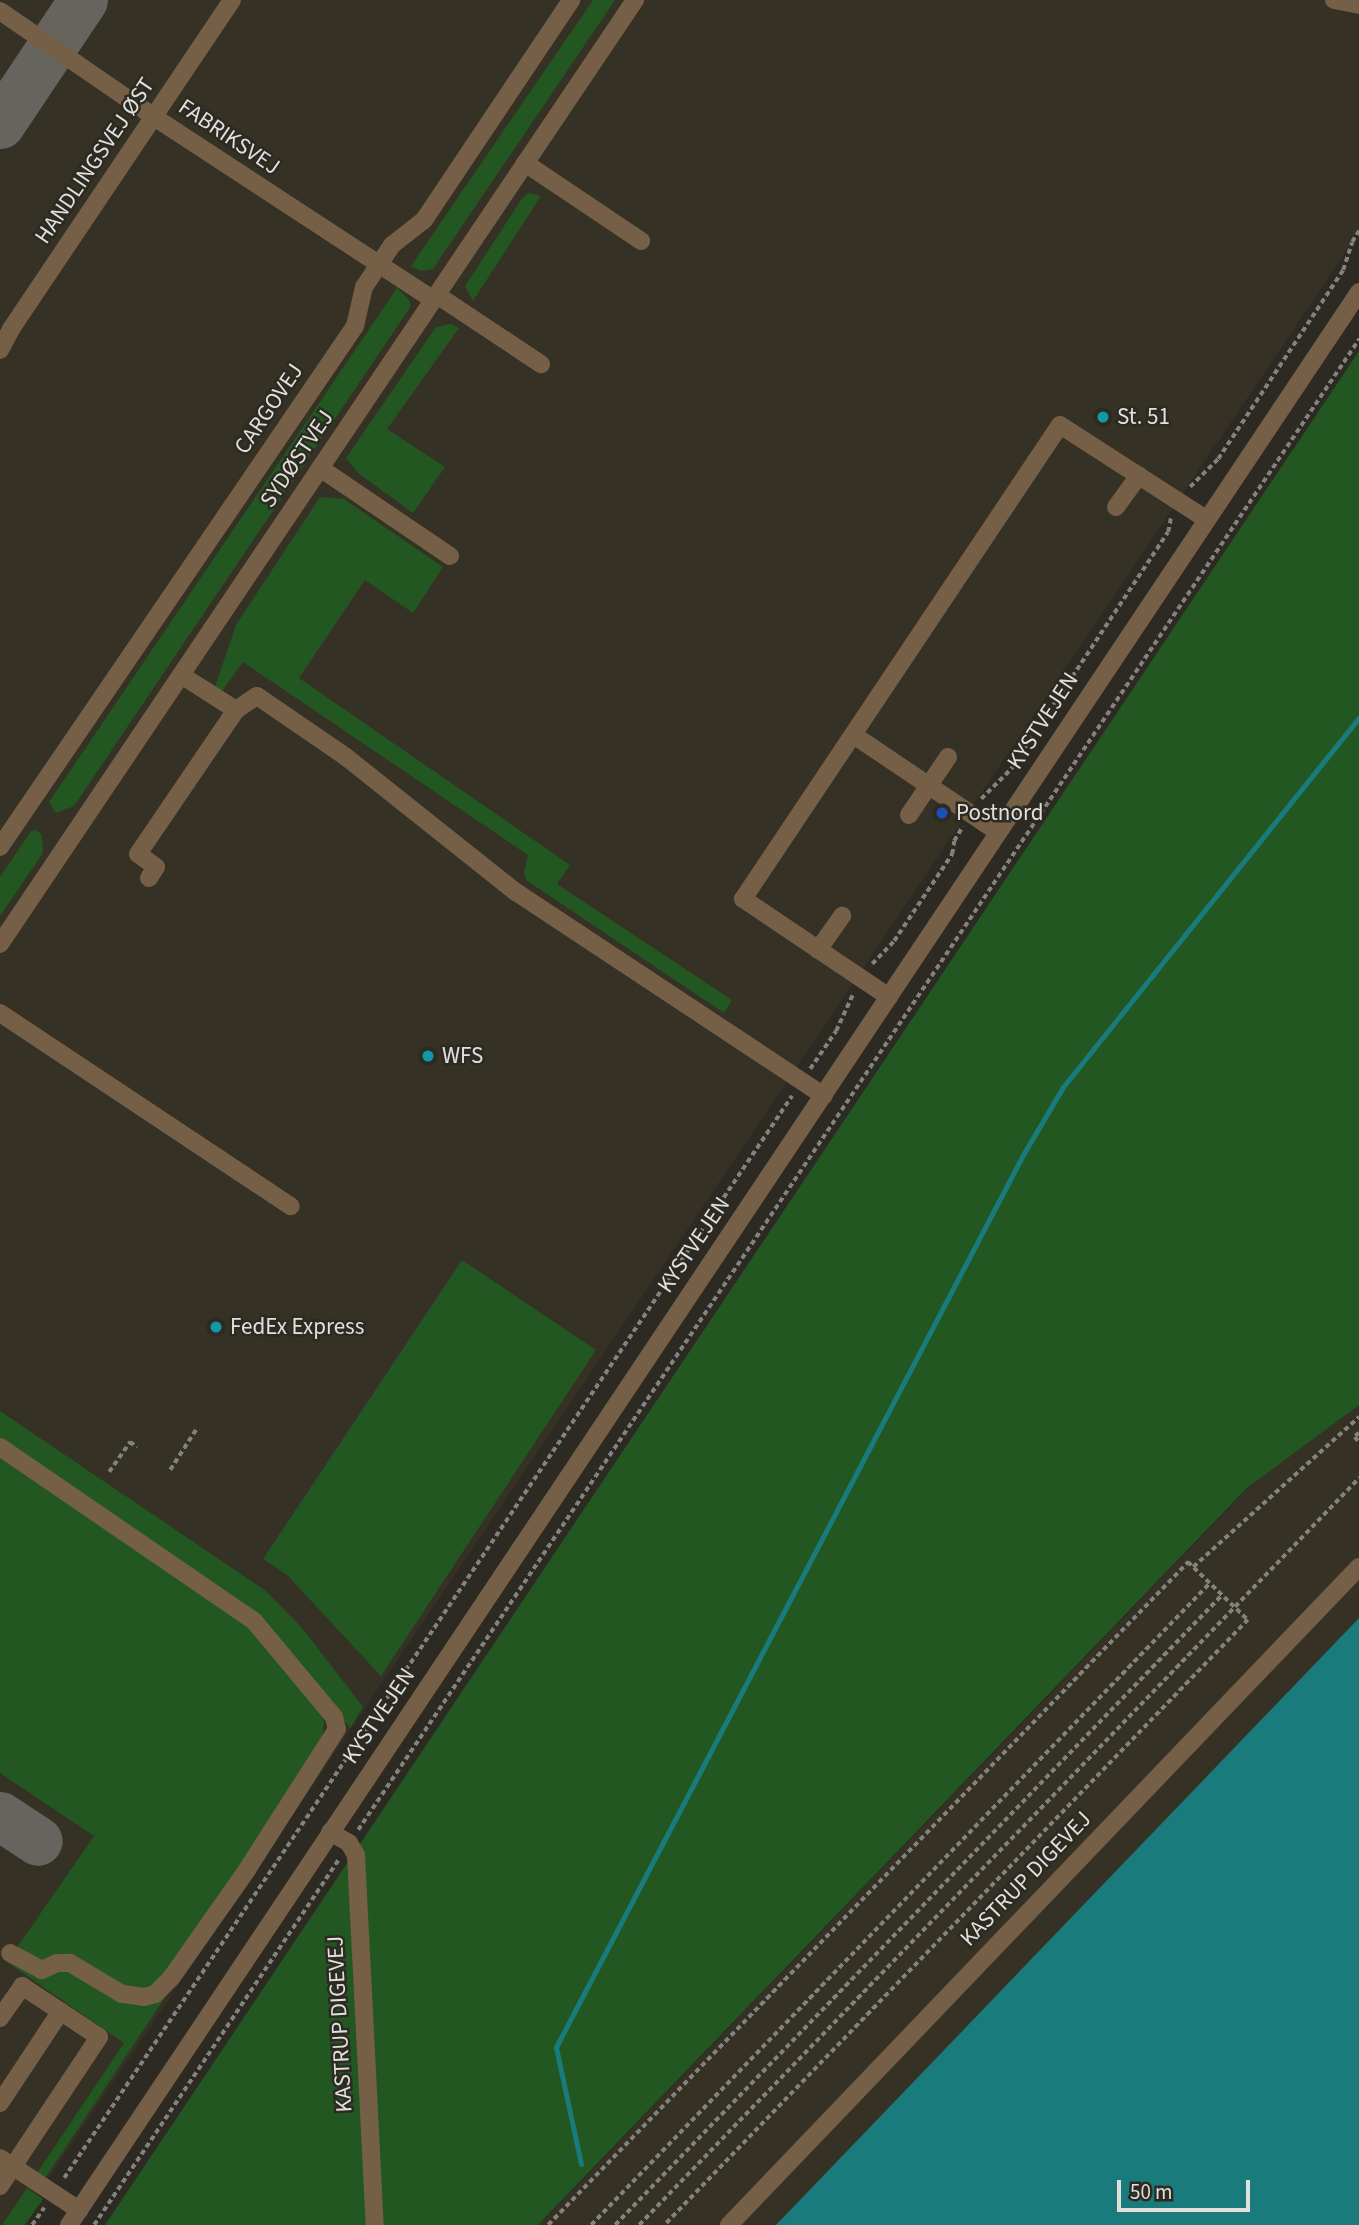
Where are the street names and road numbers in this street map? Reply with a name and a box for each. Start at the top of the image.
street label: HANDLINGSVEJ ØST [29,73,161,249]
street label: FABRIKSVEJ [173,93,285,181]
street label: CARGOVEJ [229,359,309,459]
street label: SYDØSTVEJ [254,405,340,513]
street label: KYSTVEJEN [1002,668,1084,774]
street label: KYSTVEJEN [652,1192,736,1298]
street label: KYSTVEJEN [337,1663,421,1769]
street label: KASTRUP DIGEVEJ [955,1806,1097,1952]
street label: KASTRUP DIGEVEJ [322,1935,358,2113]

